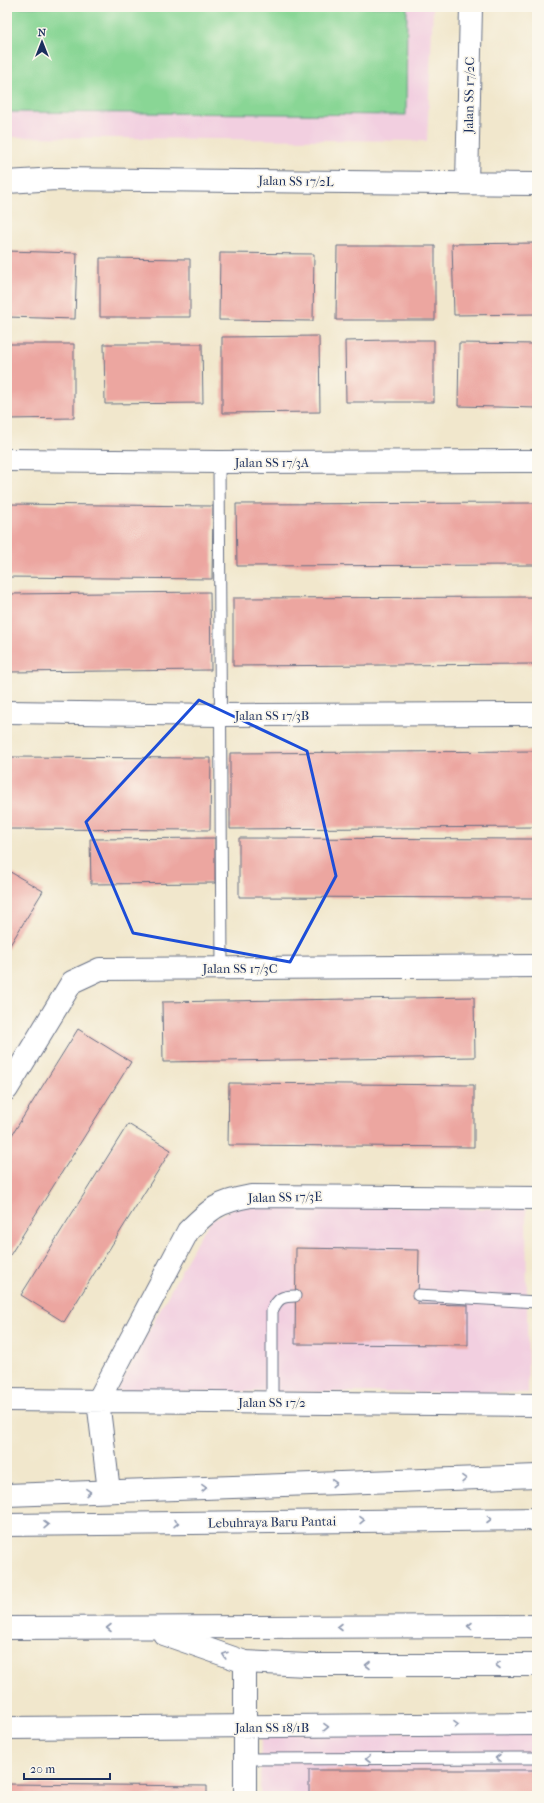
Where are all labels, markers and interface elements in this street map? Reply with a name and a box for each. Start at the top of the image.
north arrow [22,22,62,62]
text: N [38,26,47,39]
street label: Jalan SS 17/2C [461,57,477,134]
street label: Jalan SS 17/2L [257,173,334,189]
street label: Jalan SS 17/3A [234,455,310,470]
street label: Jalan SS 17/3B [234,708,309,723]
street label: Jalan SS 17/3C [202,961,278,976]
street label: Jalan SS 17/3E [247,1189,322,1205]
street label: Jalan SS 17/2 [237,1395,306,1410]
one-way arrow [461,1474,467,1483]
one-way arrow [331,1479,337,1487]
one-way arrow [201,1484,207,1492]
one-way arrow [85,1488,91,1496]
street label: Lebuhraya Baru Pantai [208,1513,337,1531]
one-way arrow [486,1515,492,1523]
one-way arrow [359,1516,365,1525]
one-way arrow [173,1519,179,1527]
one-way arrow [43,1521,49,1529]
one-way arrow [467,1622,473,1630]
one-way arrow [337,1623,343,1631]
one-way arrow [106,1624,112,1632]
one-way arrow [222,1651,229,1660]
one-way arrow [365,1661,371,1669]
one-way arrow [495,1661,501,1669]
street label: Jalan SS 18/1B [234,1720,309,1735]
one-way arrow [453,1721,459,1729]
one-way arrow [323,1722,329,1731]
one-way arrow [495,1754,501,1763]
scale bar [24,1755,110,1781]
one-way arrow [365,1755,371,1763]
text: 20 m [30,1762,55,1776]

